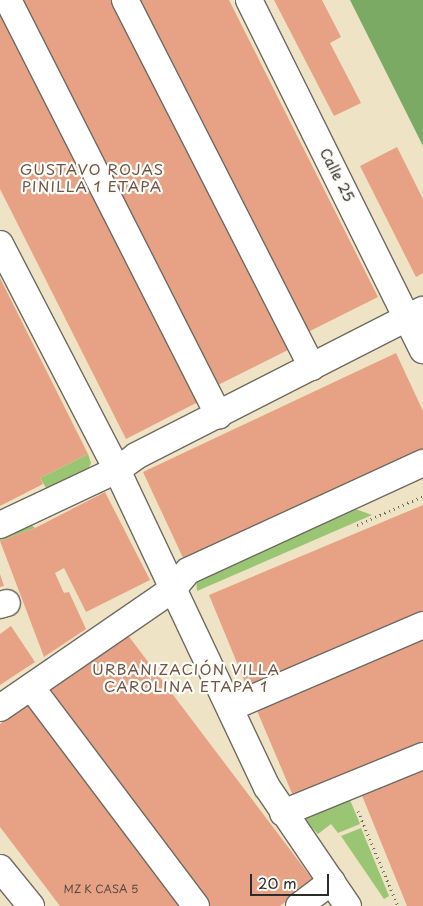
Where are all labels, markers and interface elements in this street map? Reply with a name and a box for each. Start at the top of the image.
street label: Calle 25 [317,146,357,204]
district label: GUSTAVO ROJAS PINILLA 1 ETAPA [19,159,165,194]
district label: URBANIZACIÓN VILLA CAROLINA ETAPA 1 [91,659,281,694]
scale bar [253,864,332,896]
text: 20 m [258,871,297,894]
house number: MZ K CASA 5 [64,882,138,896]

